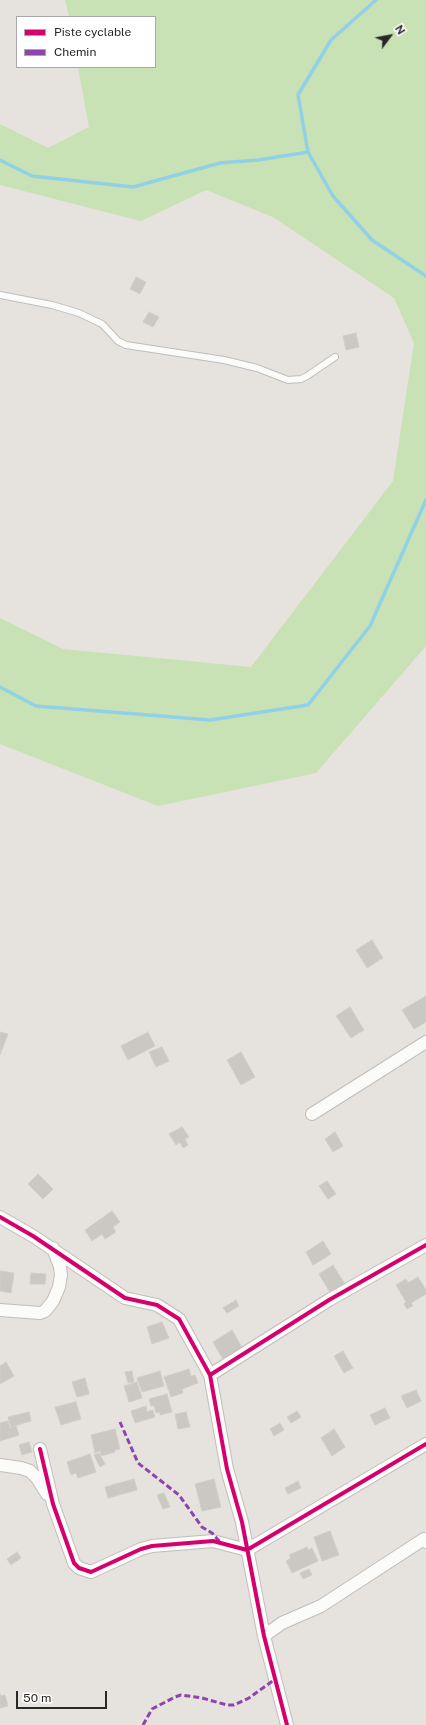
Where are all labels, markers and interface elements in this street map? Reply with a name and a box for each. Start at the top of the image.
legend [16,16,156,68]
north arrow [370,16,410,56]
text: N [393,23,408,36]
text: Piste cyclable [54,25,131,39]
text: Chemin [54,45,96,59]
scale bar [18,1683,109,1709]
text: 50 m [23,1691,51,1705]

